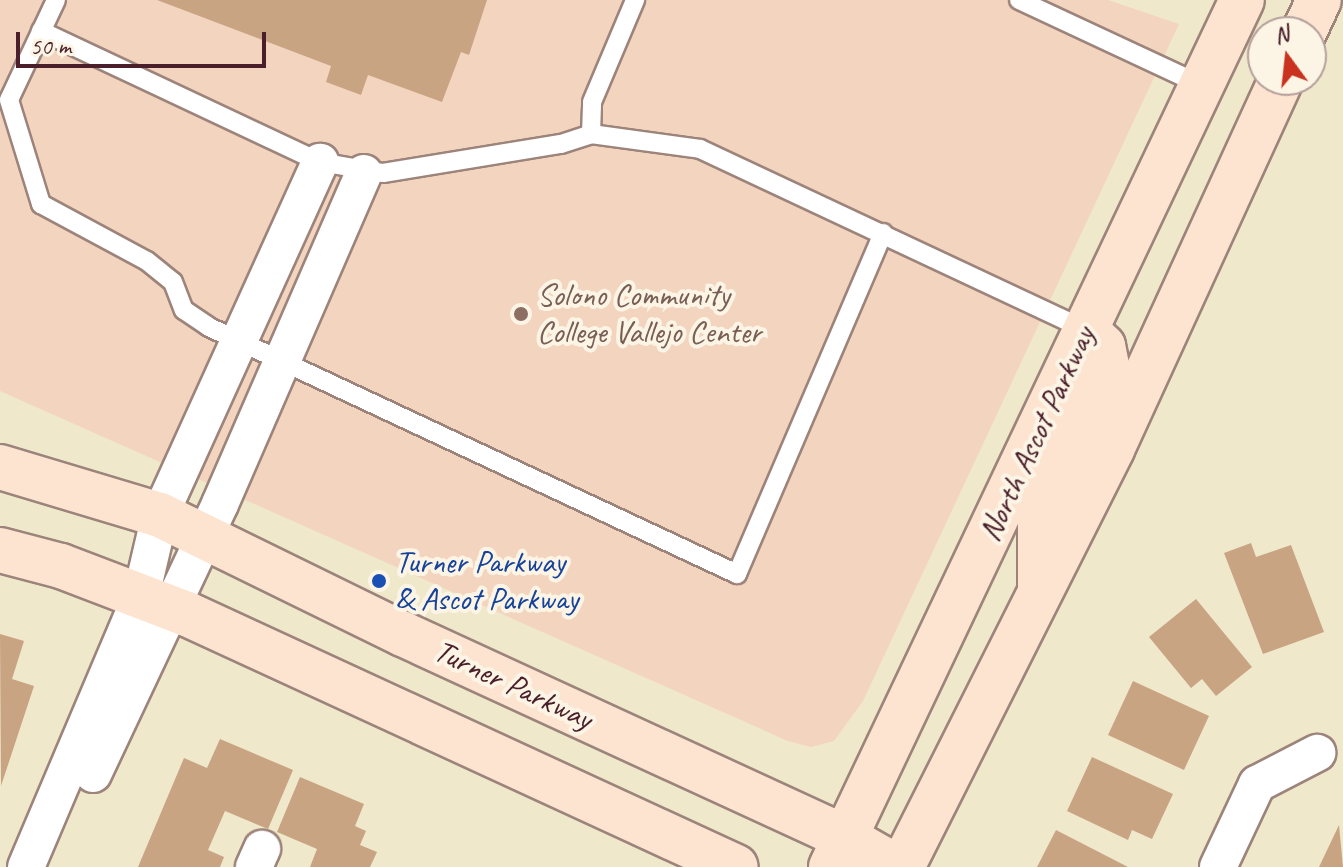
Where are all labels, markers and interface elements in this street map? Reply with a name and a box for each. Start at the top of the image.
scale bar [20,16,270,66]
north arrow [1247,16,1327,96]
text: N [1271,19,1292,50]
text: 50 m [30,31,71,61]
place label: Solono Community College Vallejo Center [537,277,761,352]
marker: Solono Community College Vallejo Center [512,305,530,323]
street label: North Ascot Parkway [970,320,1104,548]
place label: Turner Parkway & Ascot Parkway [395,544,579,619]
marker: Turner Parkway & Ascot Parkway [370,572,388,590]
street label: Turner Parkway [428,632,598,738]

